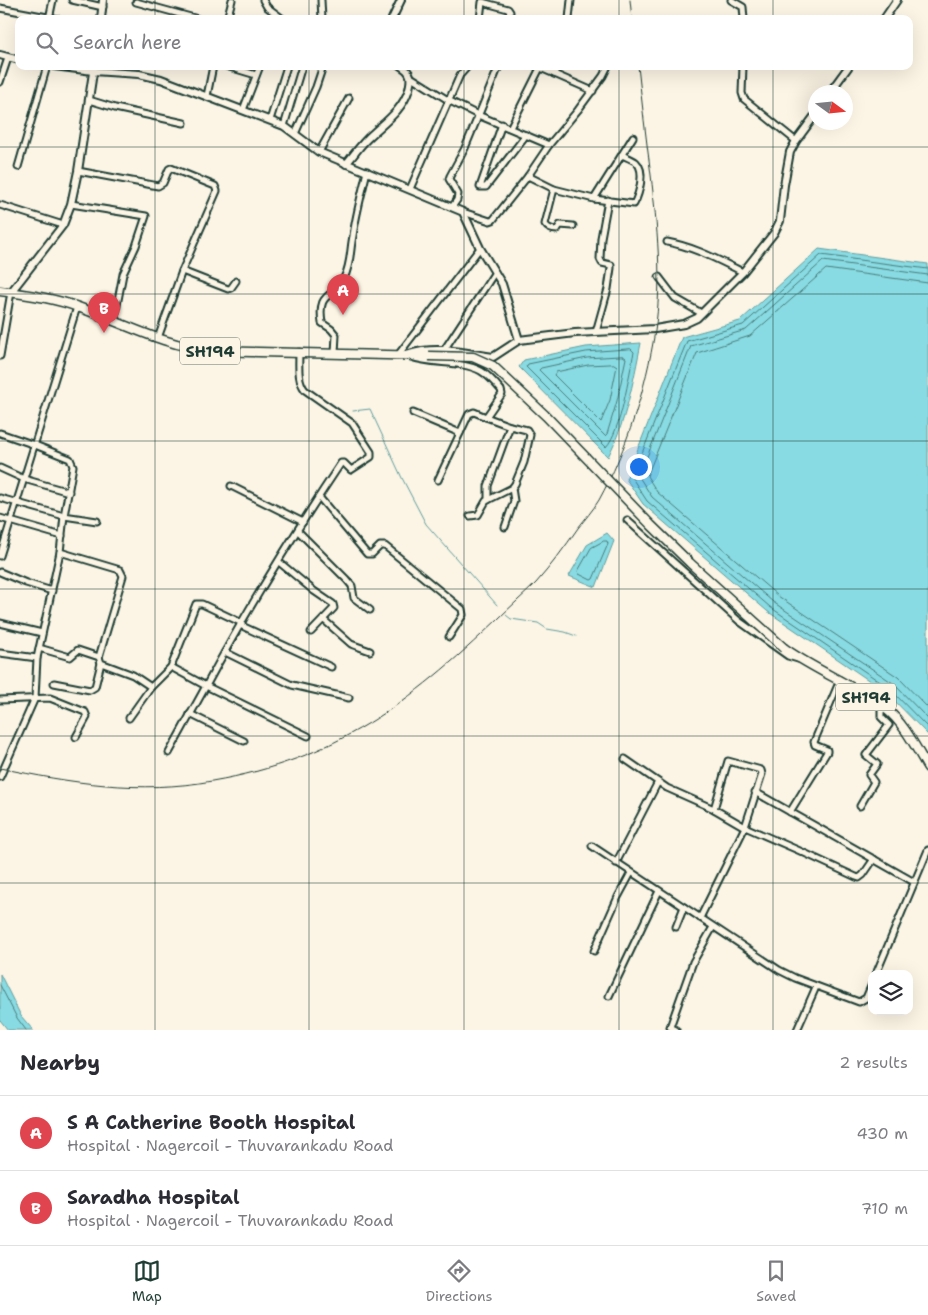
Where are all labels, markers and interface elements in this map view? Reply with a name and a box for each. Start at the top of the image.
search box [15,15,913,70]
icon: search [33,29,61,57]
text: Search here [73,30,182,55]
north arrow [808,85,853,130]
pin: A [327,274,359,315]
pin: B [88,292,120,333]
road number: SH194 [180,338,240,364]
your location [626,454,652,480]
road number: SH194 [836,684,896,710]
map controls [868,970,913,1015]
button: layers [868,970,913,1015]
text: Nearby [20,1049,100,1077]
text: 2 results [839,1052,908,1073]
text: S A Catherine Booth Hospital [67,1110,355,1135]
text: A [30,1123,42,1144]
text: 430 m [857,1123,908,1144]
text: Hospital · Nagercoil - Thuvarankadu Road [67,1135,393,1156]
text: Saradha Hospital [67,1185,240,1210]
text: B [31,1198,41,1219]
text: 710 m [861,1198,908,1219]
text: Hospital · Nagercoil - Thuvarankadu Road [67,1210,393,1231]
tab: Map [132,1257,162,1305]
tab: Directions [426,1257,492,1305]
tab: Saved [756,1257,796,1305]

